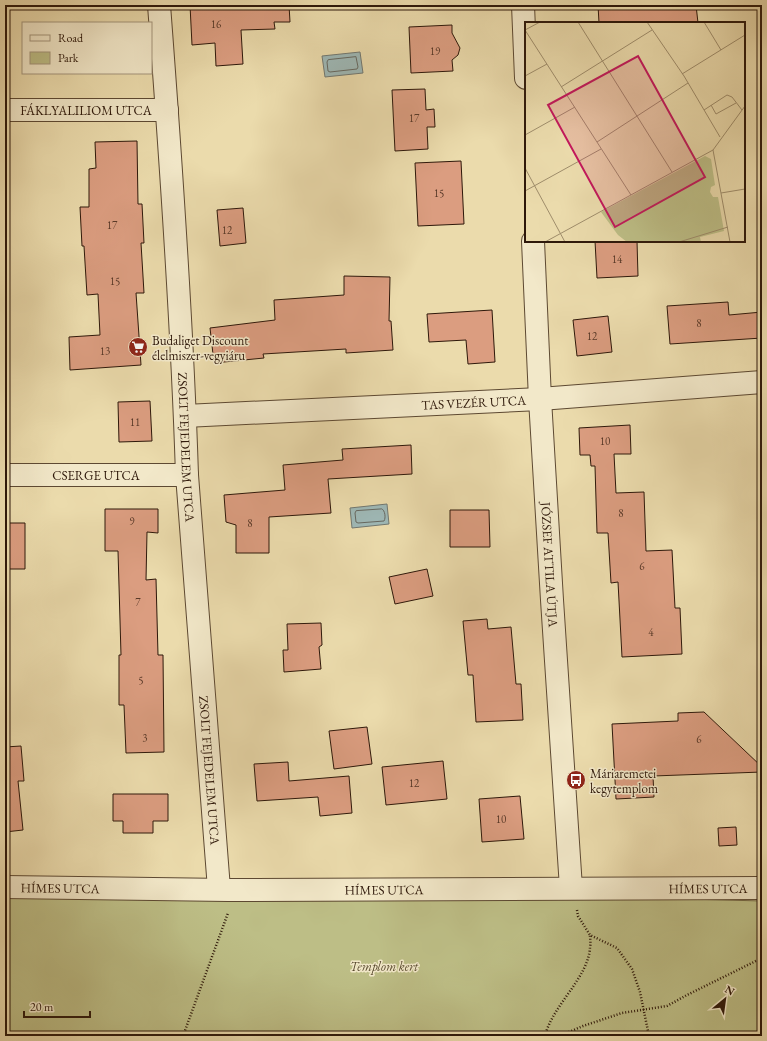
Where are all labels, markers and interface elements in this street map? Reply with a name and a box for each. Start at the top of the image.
house number: 16 [211,17,222,31]
legend [22,22,152,74]
inset map [525,22,745,242]
text: Road [58,30,84,46]
house number: 19 [430,44,441,58]
text: Park [58,50,79,66]
street label: FÁKLYALILIOM UTCA [20,102,153,119]
house number: 17 [409,111,420,125]
house number: 15 [434,186,444,200]
house number: 17 [107,218,118,232]
house number: 12 [222,223,233,237]
house number: 14 [612,252,623,266]
house number: 15 [110,274,120,288]
house number: 8 [696,316,702,330]
house number: 12 [587,329,598,343]
place label: Budaliget Discount élelmiszer-vegyiáru [152,332,248,364]
supermarket icon: Budaliget Discount élelmiszer-vegyiáru [127,336,149,358]
house number: 13 [100,344,110,358]
street label: ZSOLT FEJEDELEM UTCA [174,372,199,523]
street label: TAS VEZÉR UTCA [421,391,527,413]
house number: 11 [130,415,140,429]
house number: 10 [600,434,610,448]
street label: CSERGE UTCA [52,467,141,484]
street label: JÓZSEF ATTILA ÚTJA [538,500,562,629]
house number: 8 [618,506,624,520]
house number: 9 [129,514,135,528]
house number: 8 [247,516,253,530]
house number: 6 [639,559,645,573]
house number: 7 [135,595,141,609]
house number: 4 [648,625,654,639]
house number: 5 [138,673,144,687]
street label: ZSOLT FEJEDELEM UTCA [196,695,224,847]
house number: 3 [142,731,148,745]
house number: 6 [696,732,702,746]
place label: Máriaremetei kegytemplom [590,765,658,797]
bus stop icon: Máriaremetei kegytemplom [565,769,587,791]
house number: 12 [409,776,420,790]
house number: 10 [496,812,506,826]
street label: HÍMES UTCA [20,879,101,897]
street label: HÍMES UTCA [668,880,748,897]
street label: HÍMES UTCA [344,881,424,898]
park label: Templom kert [350,958,419,975]
north arrow [705,979,745,1019]
text: N [723,982,737,999]
scale bar [24,993,90,1019]
text: 20 m [30,999,54,1015]

